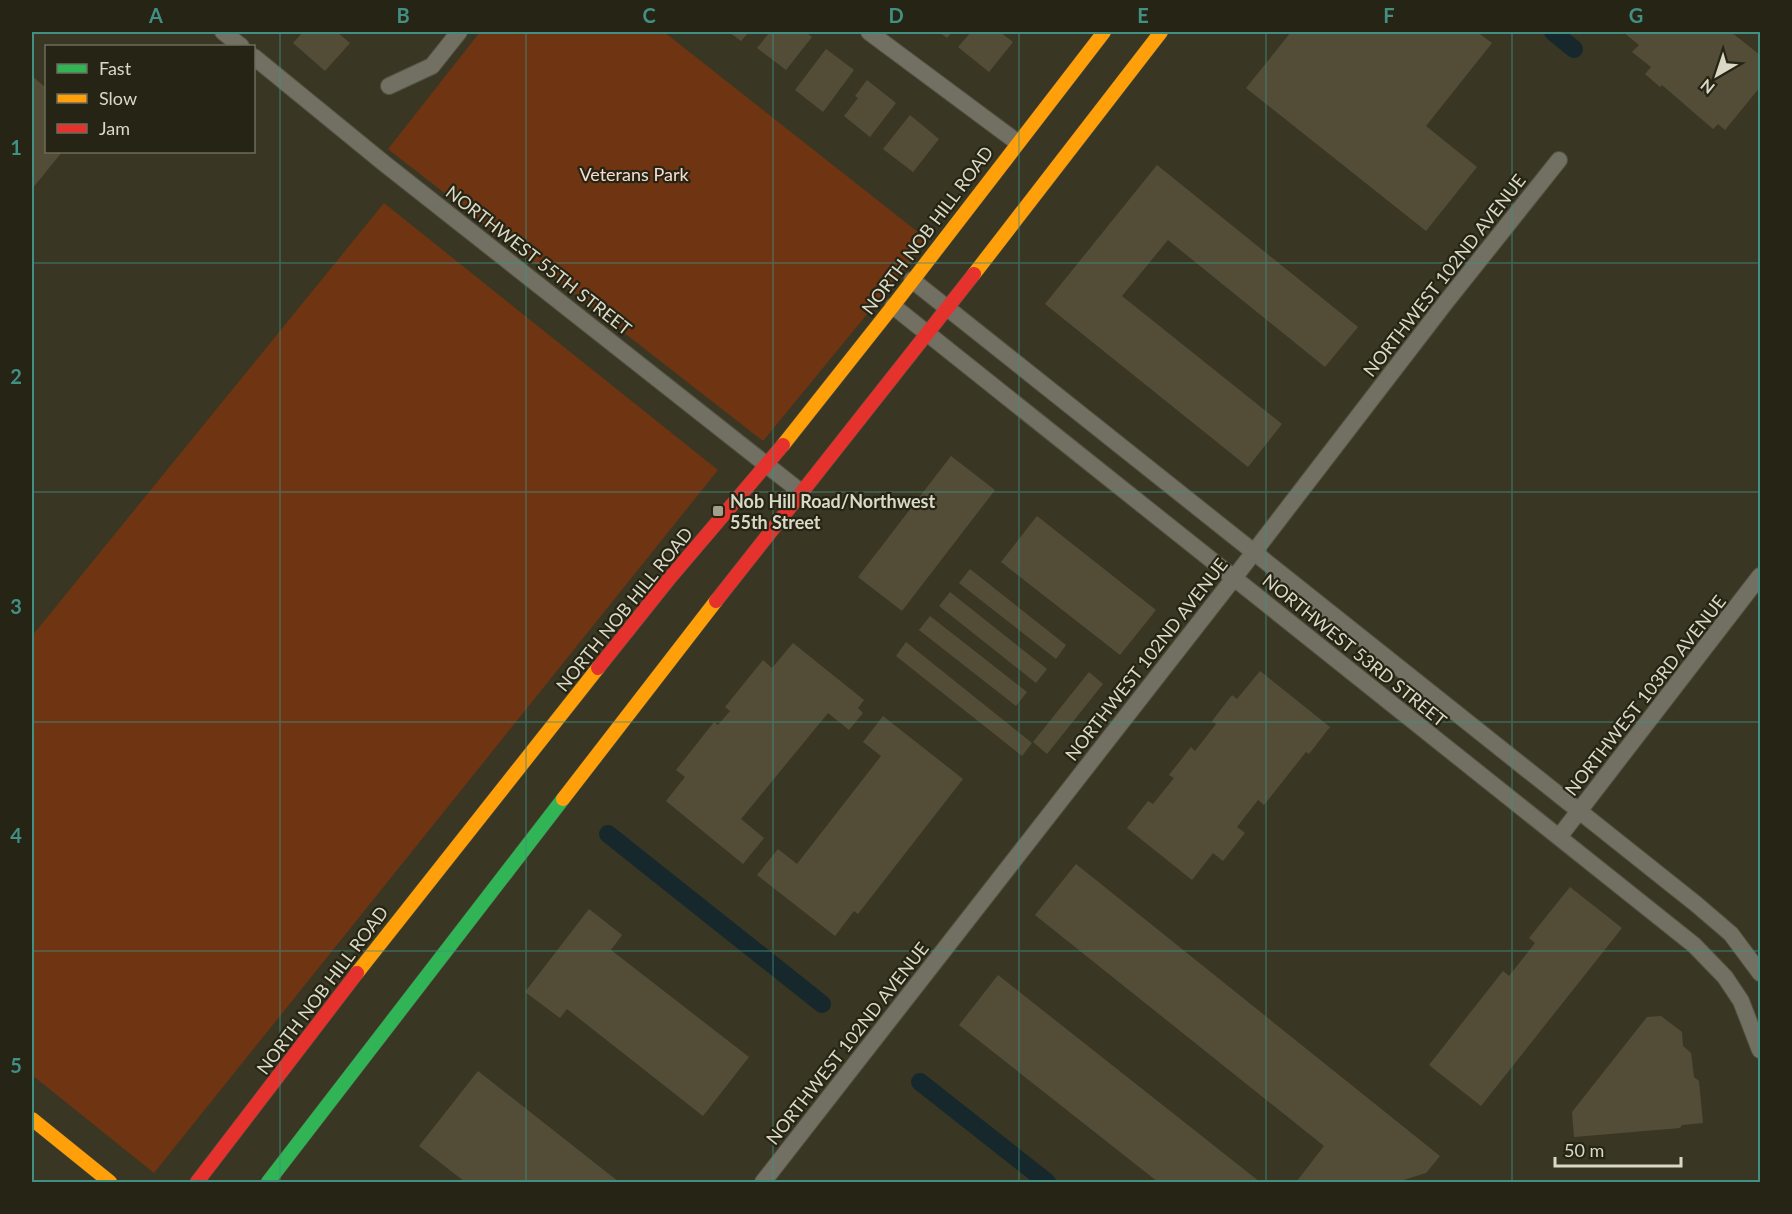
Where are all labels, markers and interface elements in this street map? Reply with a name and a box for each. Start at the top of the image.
text: A [148,3,163,27]
text: B [396,3,410,27]
text: C [642,3,656,27]
text: D [888,3,904,27]
text: E [1137,3,1149,27]
text: F [1383,3,1395,27]
text: G [1629,3,1643,27]
legend [45,45,255,153]
north arrow [1687,45,1747,105]
text: Fast [99,57,132,79]
text: N [1696,76,1718,98]
text: Slow [99,87,137,109]
text: Jam [99,117,130,139]
text: 1 [10,135,22,159]
street label: NORTH NOB HILL ROAD [857,142,997,318]
park label: Veterans Park [579,163,689,185]
street label: NORTHWEST 102ND AVENUE [1358,169,1530,381]
street label: NORTHWEST 55TH STREET [442,181,637,340]
text: 2 [10,364,22,388]
place label: Nob Hill Road/Northwest 55th Street [730,490,935,533]
marker: Nob Hill Road/Northwest 55th Street [711,504,725,518]
street label: NORTH NOB HILL ROAD [551,522,697,696]
street label: NORTHWEST 102ND AVENUE [1060,553,1232,765]
street label: NORTHWEST 53RD STREET [1259,569,1452,731]
street label: NORTHWEST 103RD AVENUE [1560,590,1730,800]
text: 3 [10,594,22,618]
text: 4 [10,823,22,847]
street label: NORTH NOB HILL ROAD [252,902,392,1078]
street label: NORTHWEST 102ND AVENUE [761,937,933,1149]
text: 5 [10,1053,22,1077]
scale bar [1555,1130,1681,1168]
text: 50 m [1564,1139,1604,1161]

